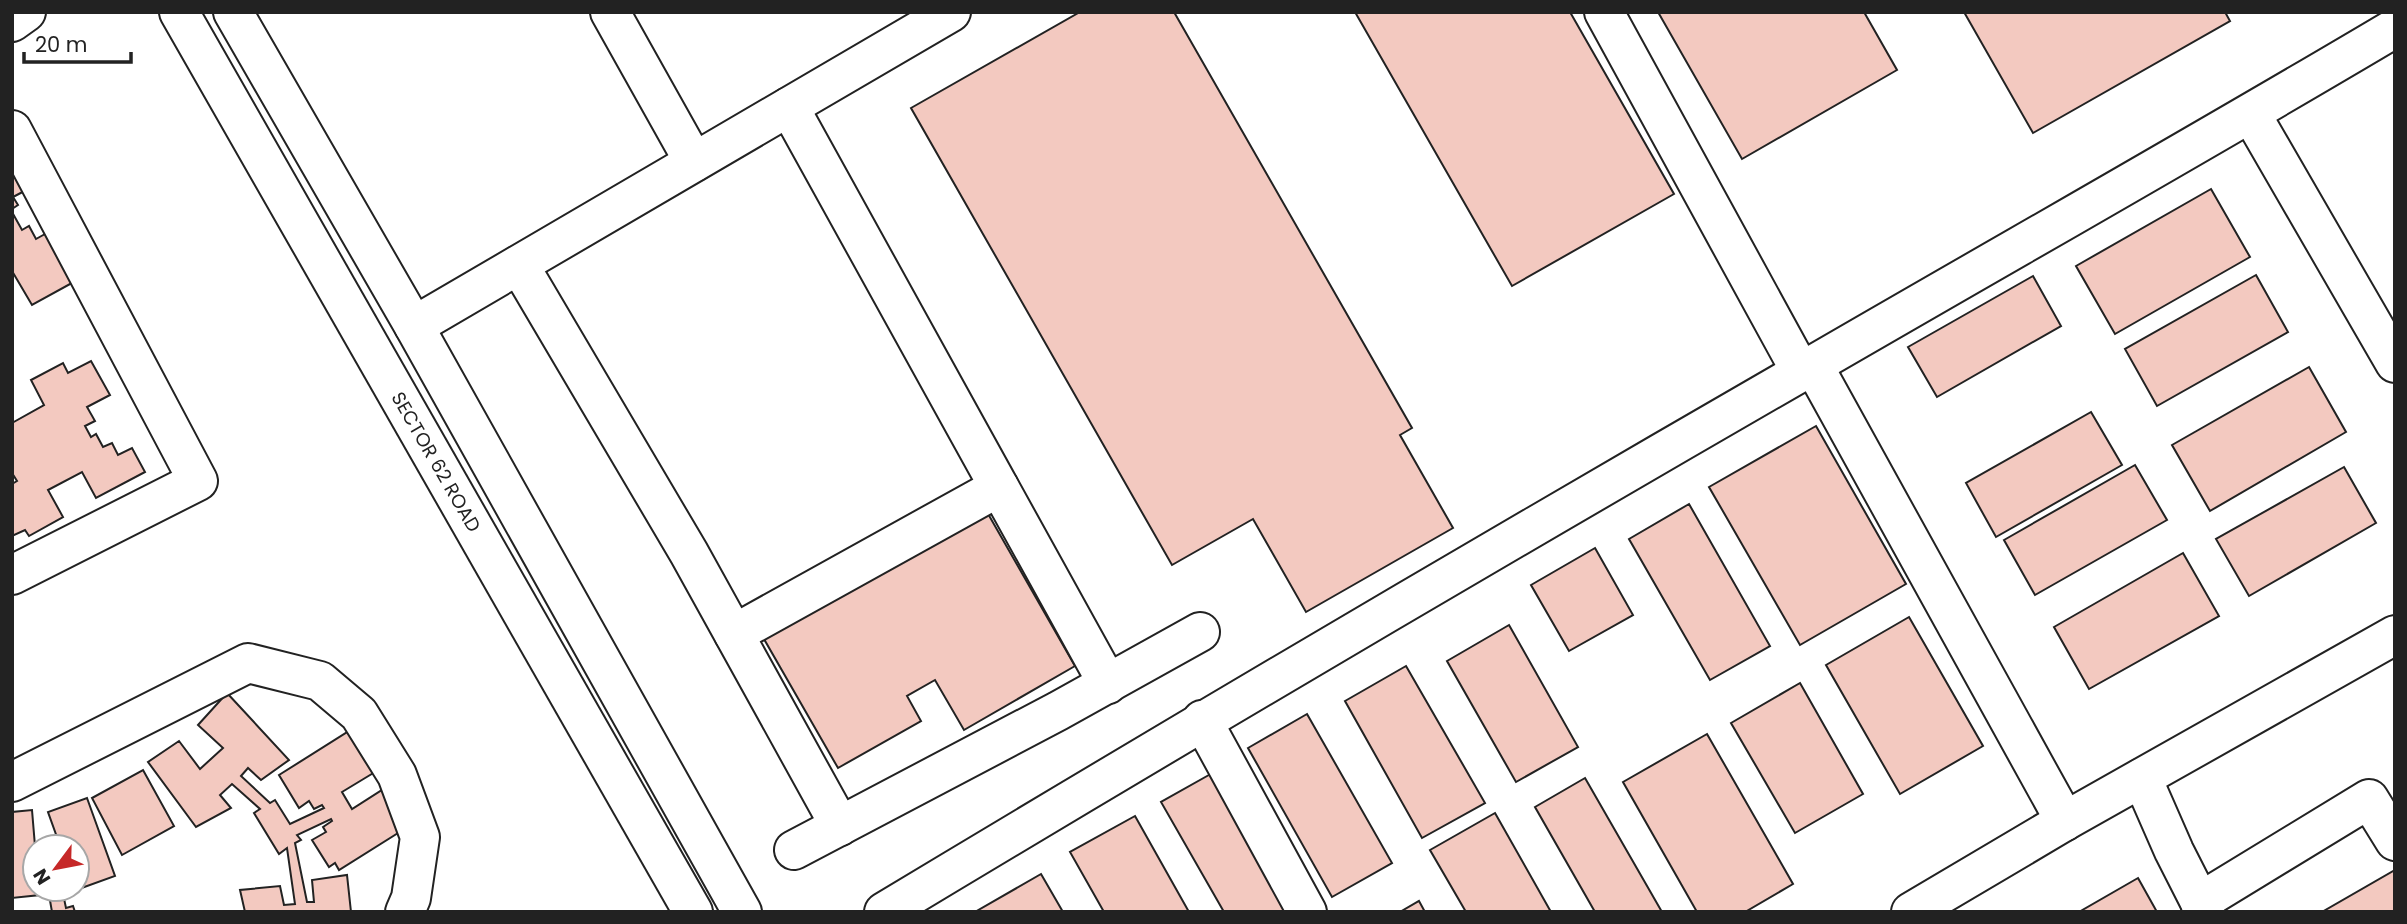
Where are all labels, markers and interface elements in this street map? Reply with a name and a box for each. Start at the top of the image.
scale bar [24,21,131,65]
text: 20 m [35,30,88,59]
street label: SECTOR 62 ROAD [385,387,487,537]
north arrow [21,833,91,903]
text: N [27,864,57,890]

